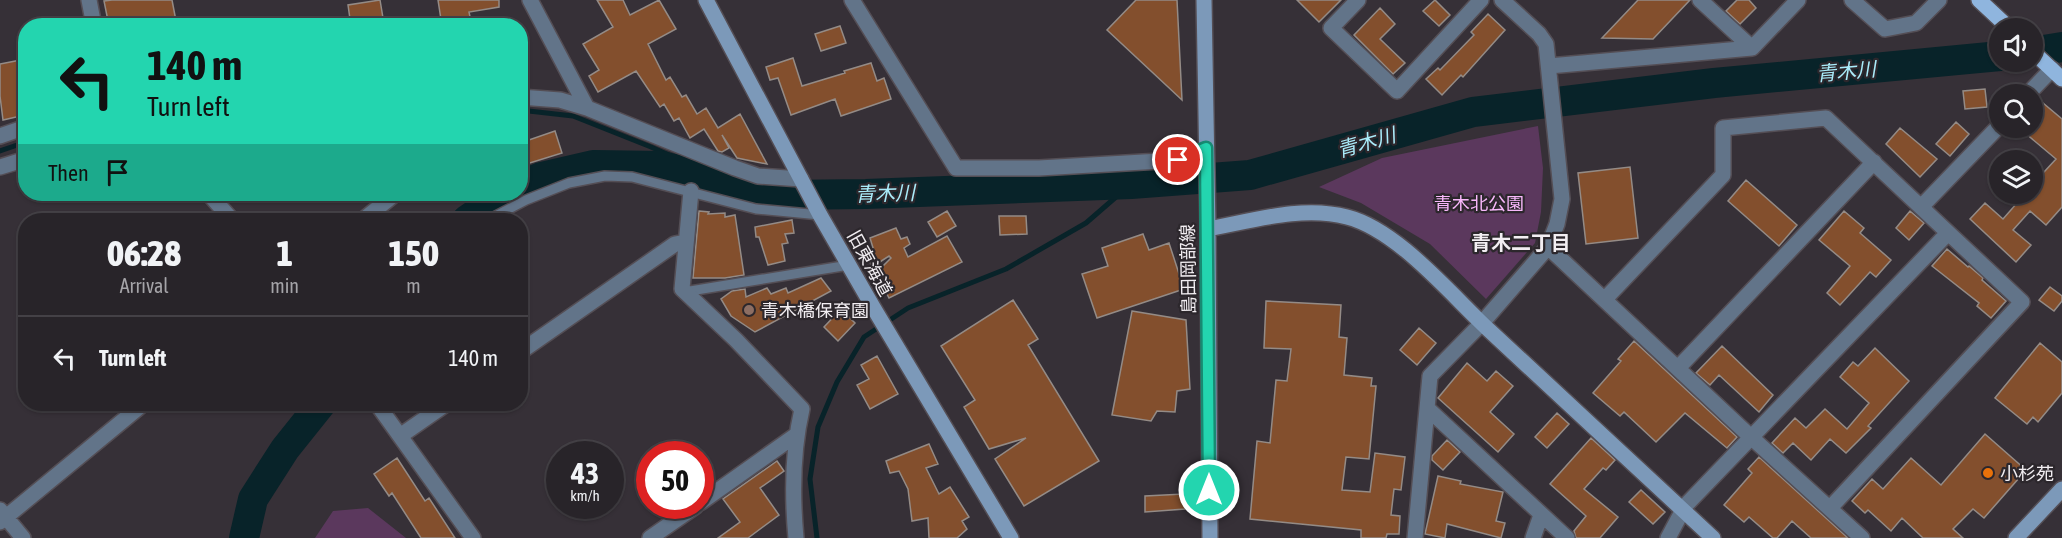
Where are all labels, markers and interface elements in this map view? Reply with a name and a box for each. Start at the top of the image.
map controls [1989,18,2043,204]
button: sound [1989,18,2043,72]
text: 140 m [147,41,242,89]
icon: left [48,42,126,120]
water label: 青木川 [1815,57,1879,85]
button: search [1989,84,2043,138]
text: Turn left [147,91,230,122]
water label: 青木川 [1334,122,1400,161]
pin [1152,134,1203,185]
icon: arrive [1161,143,1194,176]
button: layers [1989,150,2043,204]
icon: arrive [101,156,134,189]
text: Then [48,160,89,186]
water label: 青木川 [855,180,917,206]
park label: 青木北公園 [1434,193,1524,214]
street label: 島田岡部線 [1177,224,1199,314]
street label: 旧東海道 [843,226,897,300]
district label: 青木二丁目 [1471,231,1571,254]
text: 06:28 [107,232,181,274]
text: 1 [276,232,293,274]
text: 150 [388,232,439,274]
text: Arrival [120,274,169,297]
text: min [270,274,299,297]
text: m [406,274,421,297]
place label: 青木橋保育園 [761,300,869,321]
marker: 青木橋保育園 [742,303,756,317]
icon: left [48,342,81,375]
text: Turn left [99,345,166,371]
text: 140 m [448,345,498,371]
speed limit sign: 50 [636,441,714,519]
text: 43 [571,456,599,490]
position arrow [1177,458,1241,522]
place label: 小杉苑 [2000,463,2054,484]
marker: 小杉苑 [1981,466,1995,480]
text: km/h [570,487,600,504]

